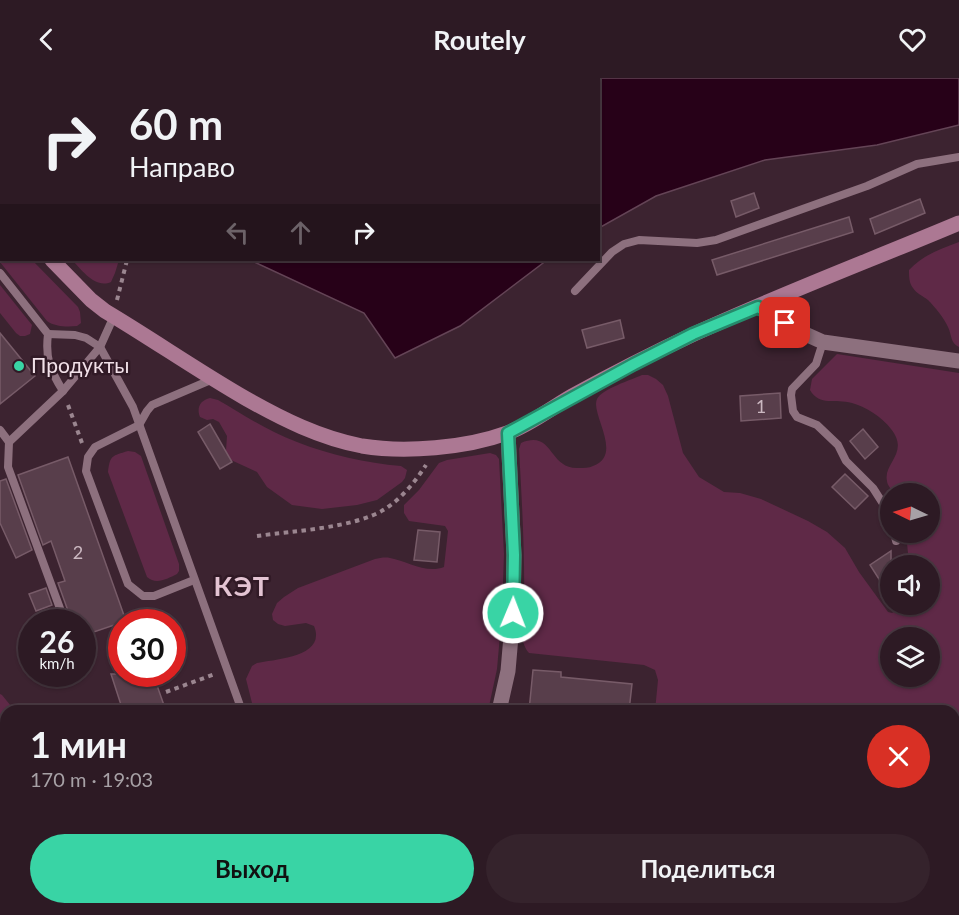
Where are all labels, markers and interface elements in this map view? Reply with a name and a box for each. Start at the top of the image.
icon: back [30,23,63,56]
text: Routely [433,23,526,56]
icon: heart [896,23,929,56]
text: 60 m [129,99,223,149]
icon: right [30,102,108,180]
text: Направо [129,150,235,183]
icon: left [221,216,254,249]
icon: ahead [284,216,317,249]
icon: right [347,216,380,249]
pin [759,297,810,348]
icon: arrive [768,306,801,339]
place label: Продукты [31,352,130,377]
marker: Продукты [12,359,26,373]
house number: 1 [756,395,766,417]
north arrow [880,483,940,543]
map controls [880,483,940,687]
house number: 2 [73,541,83,563]
button: sound [880,555,940,615]
district label: КЭТ [214,569,270,602]
position arrow [481,581,545,645]
speed limit sign: 30 [108,609,186,687]
text: 26 [40,623,74,659]
button: layers [880,627,940,687]
text: km/h [39,654,75,672]
text: 1 мин [30,722,127,766]
button: close [867,725,930,788]
text: 170 m · 19:03 [30,767,153,791]
button: Выход [30,834,474,903]
button: Поделиться [486,834,930,903]

